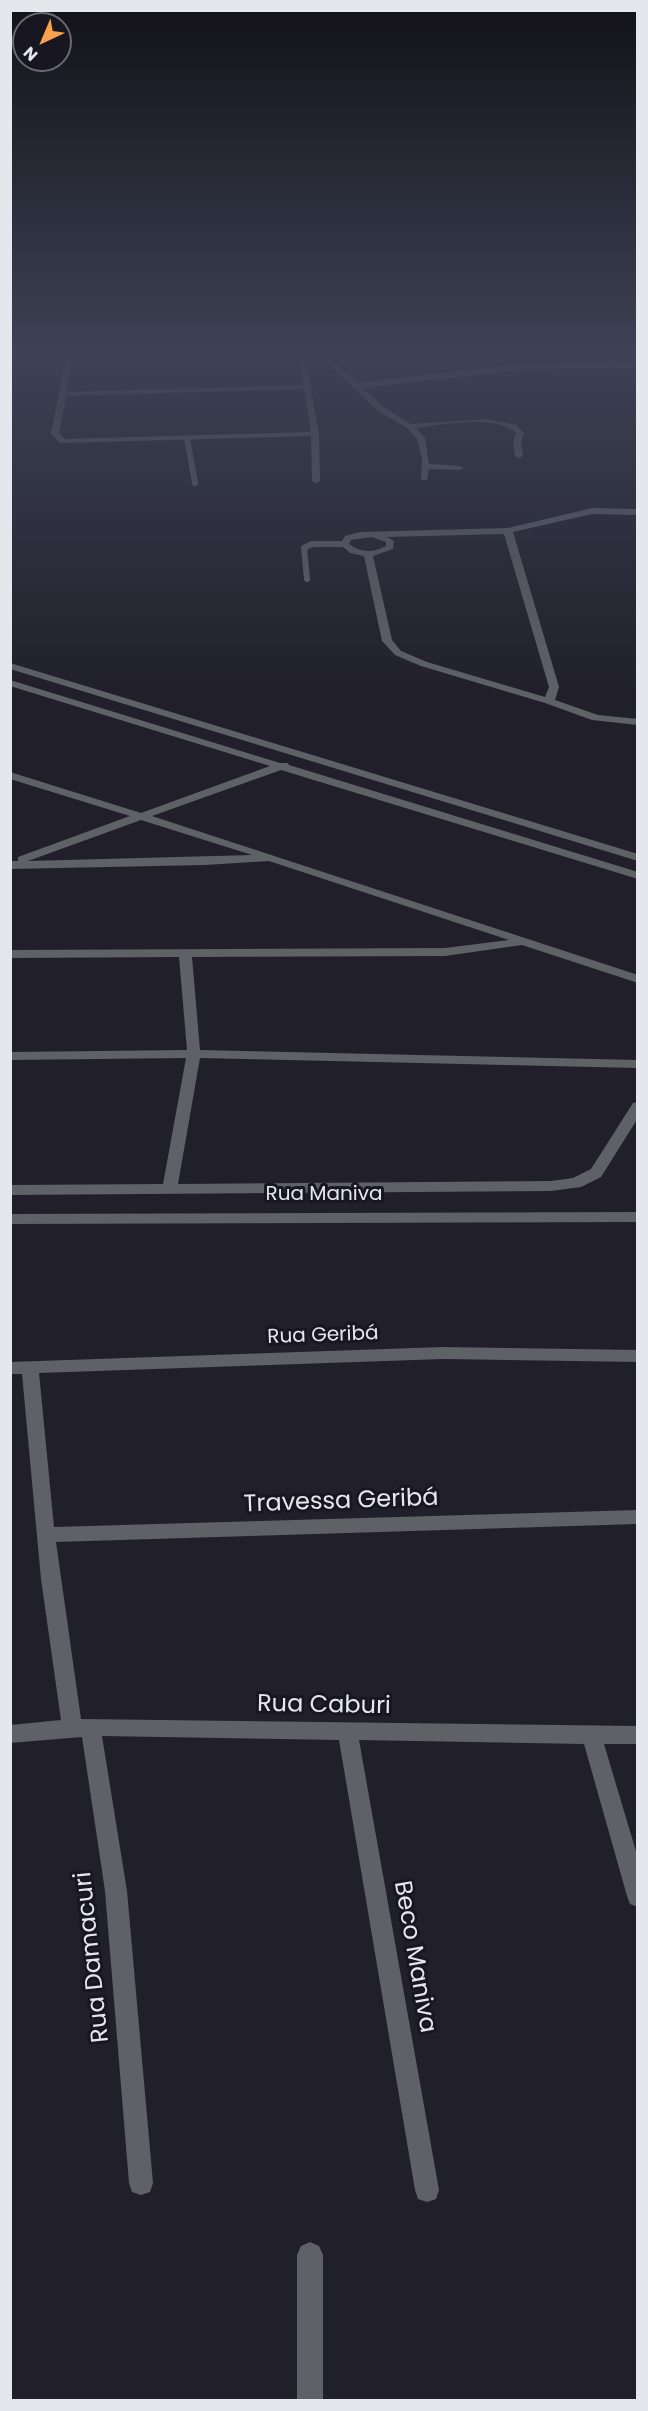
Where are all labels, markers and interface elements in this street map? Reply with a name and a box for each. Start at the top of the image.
north arrow [12,12,72,72]
text: N [18,41,43,66]
street label: Rua Maniva [265,1183,383,1207]
street label: Rua Geribá [267,1322,379,1350]
street label: Travessa Geribá [243,1484,439,1520]
street label: Rua Caburi [257,1690,391,1722]
street label: Rua Damacuri [70,1870,116,2044]
street label: Beco Maniva [386,1879,442,2035]

